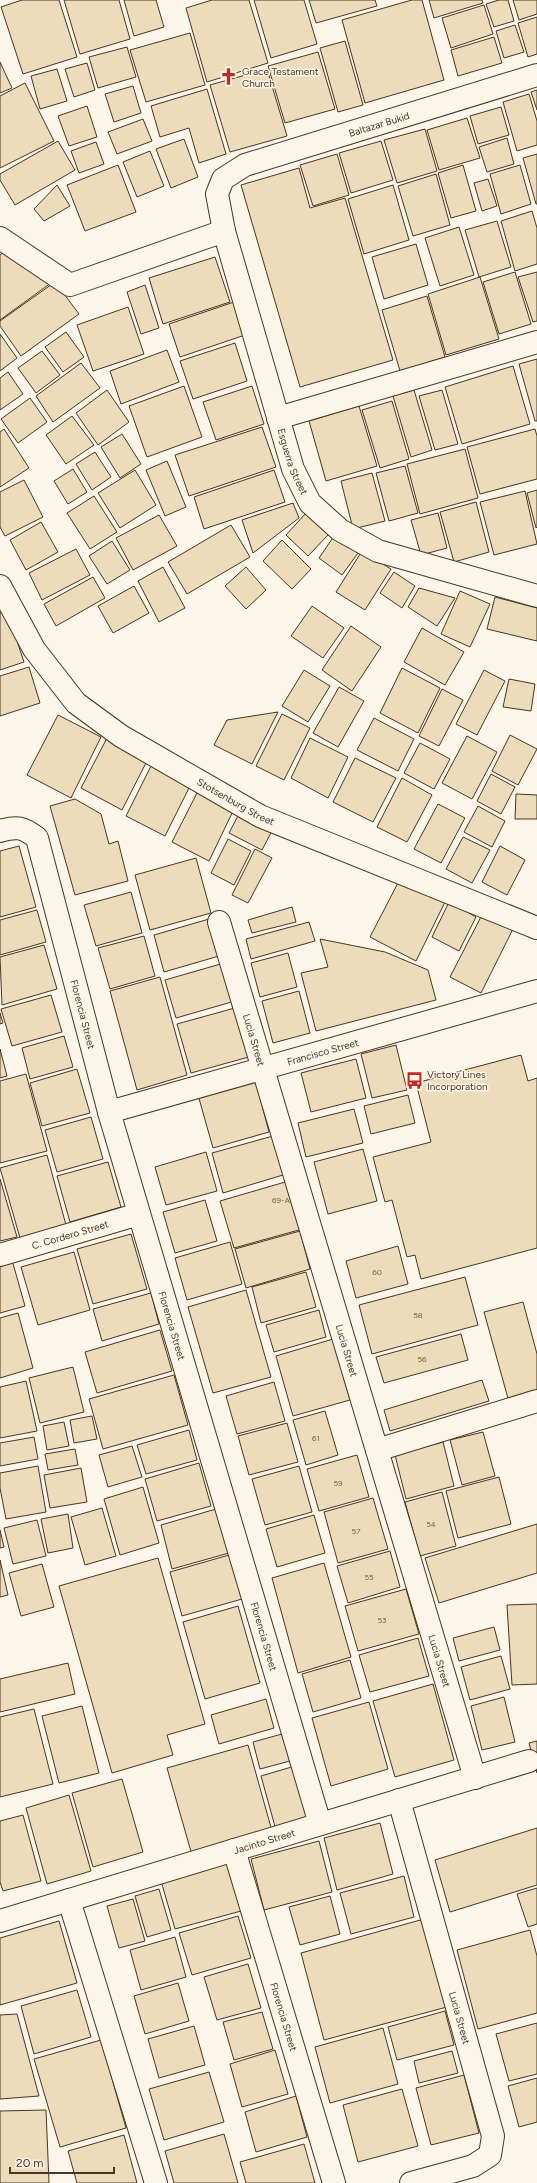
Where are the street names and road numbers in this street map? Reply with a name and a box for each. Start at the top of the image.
street label: Baltazar Bukid [347,109,411,140]
street label: Esguerra Street [275,427,311,497]
street label: Stotsenburg Street [195,775,276,828]
street label: Florencia Street [67,978,98,1051]
street label: Lucia Street [240,1012,268,1068]
street label: Francisco Street [286,1036,360,1068]
street label: C. Cordero Street [30,1217,110,1252]
street label: Florencia Street [155,1290,188,1362]
street label: Lucia Street [333,1323,361,1378]
street label: Florencia Street [248,1600,280,1673]
street label: Lucia Street [425,1633,453,1689]
street label: Jacinto Street [232,1826,297,1857]
street label: Florencia Street [267,1981,300,2053]
street label: Lucia Street [446,1990,473,2046]

